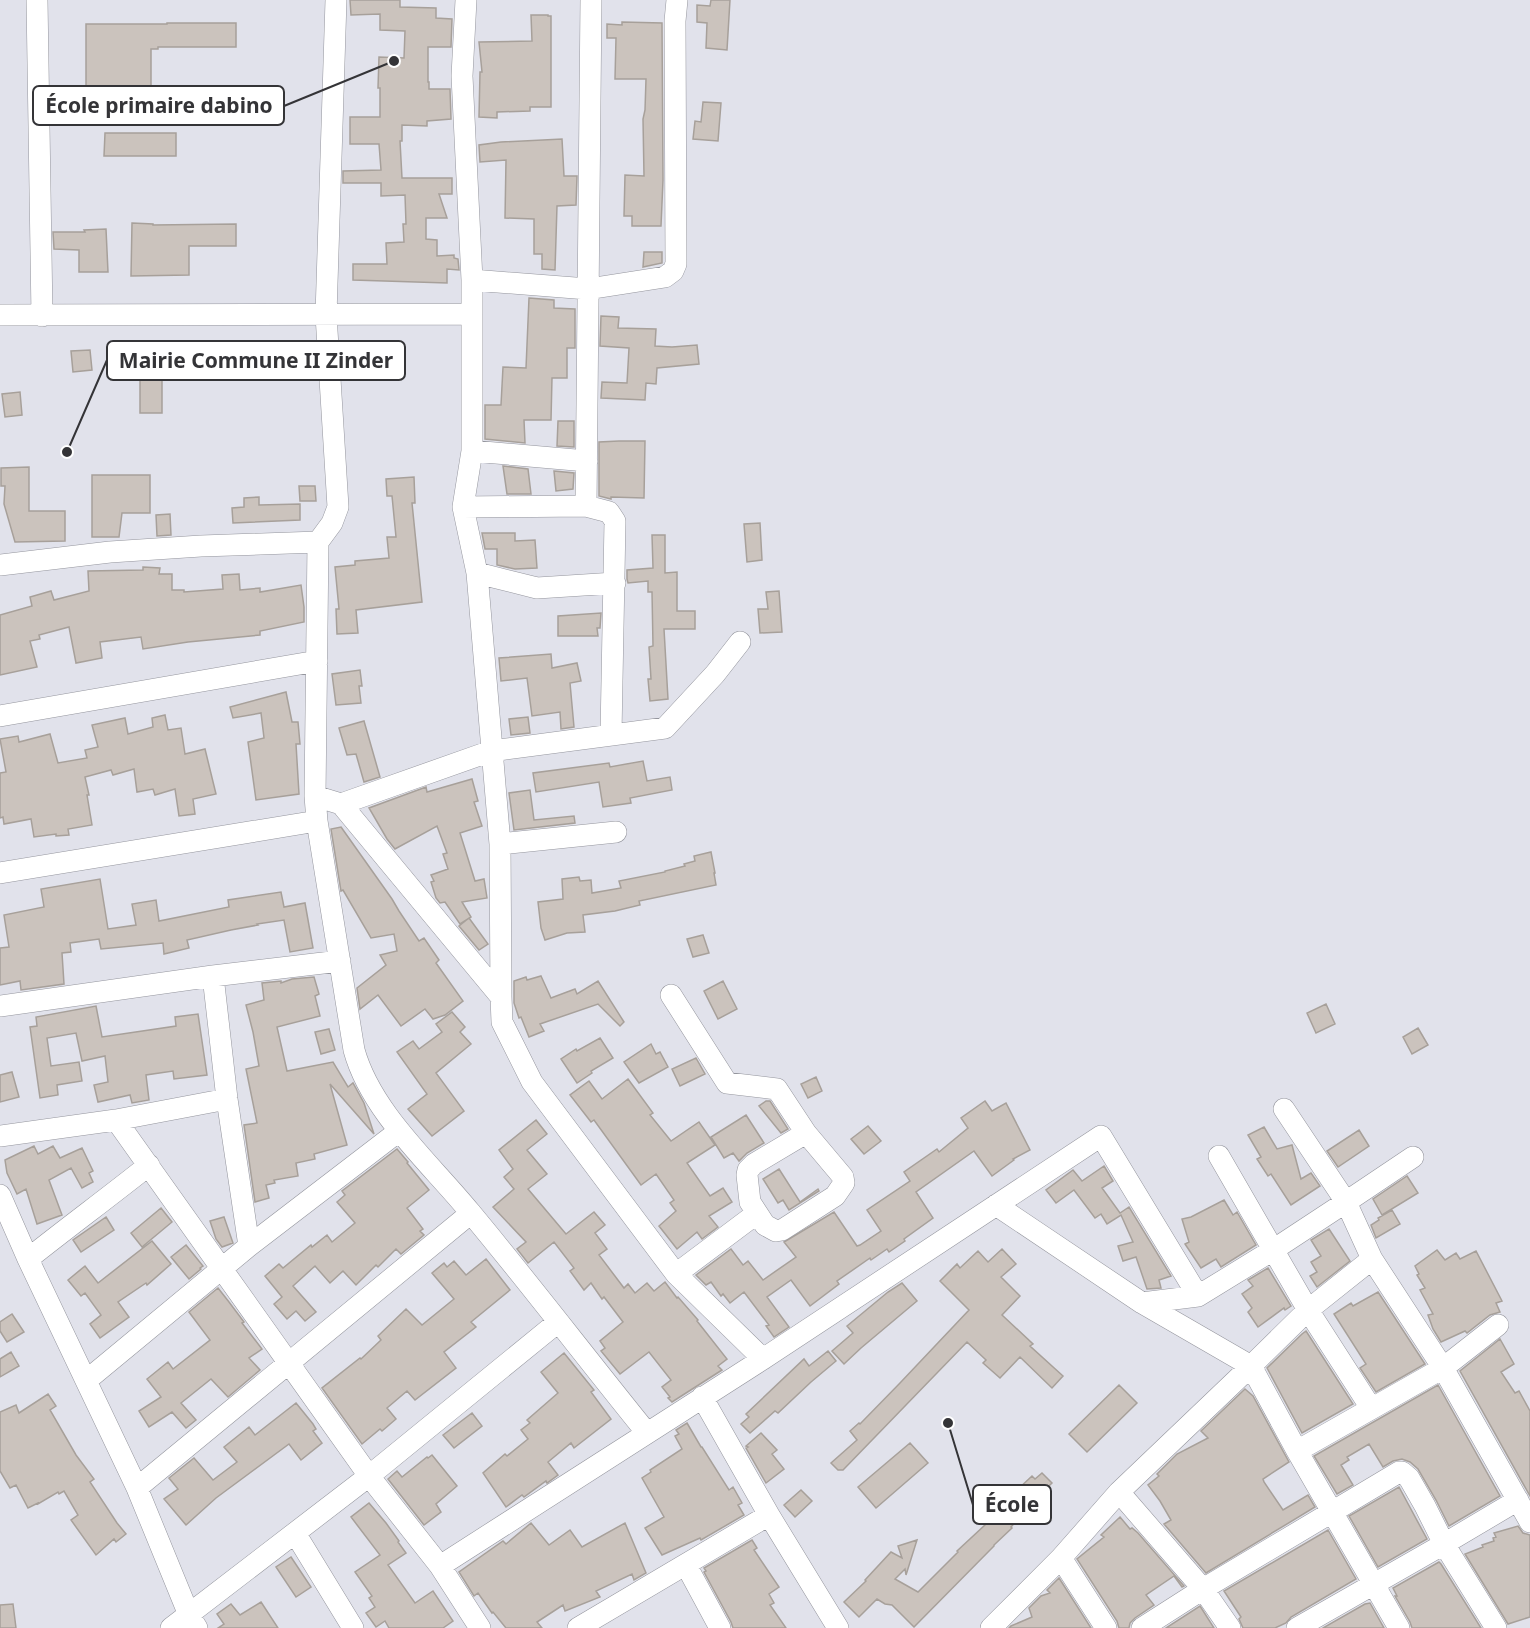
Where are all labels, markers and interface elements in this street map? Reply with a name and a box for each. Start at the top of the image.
callout: École primaire dabino [33,86,284,125]
text: École primaire dabino [45,91,273,119]
callout: Mairie Commune II Zinder [107,341,405,380]
text: Mairie Commune II Zinder [119,346,394,374]
callout: École [973,1485,1051,1524]
text: École [985,1490,1039,1518]

